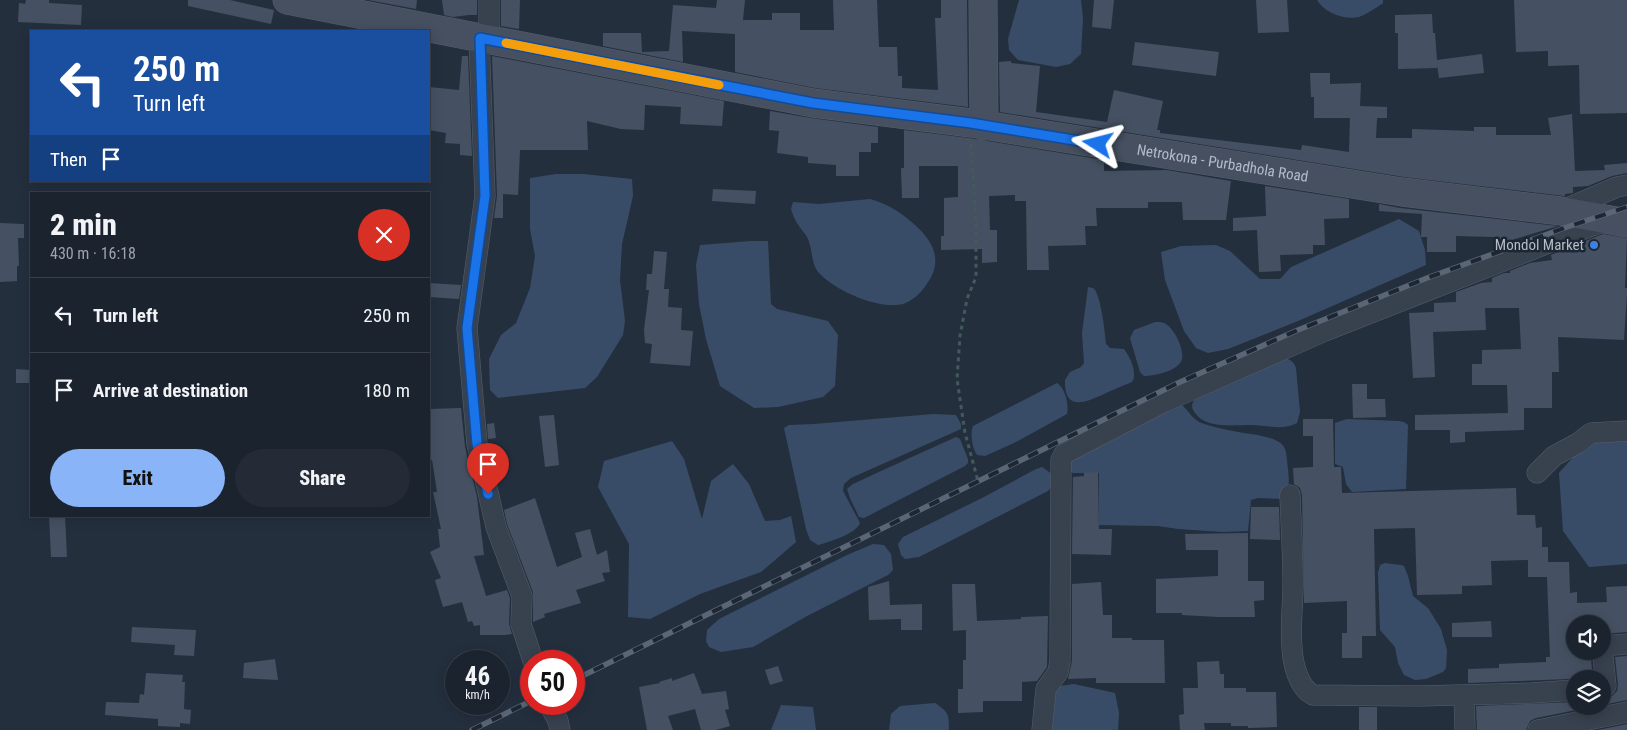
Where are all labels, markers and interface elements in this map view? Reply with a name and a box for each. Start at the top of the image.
text: 250 m [133,49,220,90]
icon: left [50,50,115,115]
text: Turn left [133,91,205,116]
position arrow [1071,117,1123,169]
street label: Netrokona - Purbadhola Road [1136,141,1310,186]
icon: arrive [97,145,125,173]
text: Then [50,148,87,171]
text: 2 min [50,207,117,242]
button: close [358,209,410,261]
place label: Mondol Market [1495,236,1584,254]
marker: Mondol Market [1588,239,1600,251]
text: 430 m · 16:18 [50,244,136,263]
icon: left [50,301,78,329]
text: Turn left [93,304,158,327]
text: 250 m [363,304,410,327]
icon: arrive [50,376,78,404]
text: Arrive at destination [93,379,248,402]
text: 180 m [363,379,410,402]
pin [467,443,509,494]
button: Exit [50,449,225,507]
button: Share [235,449,410,507]
icon: arrive [474,450,502,478]
map controls [1566,615,1611,715]
button: sound [1566,615,1611,660]
speed limit sign: 50 [520,650,585,715]
text: 46 [465,662,490,691]
button: layers [1566,670,1611,715]
text: km/h [465,688,490,702]

